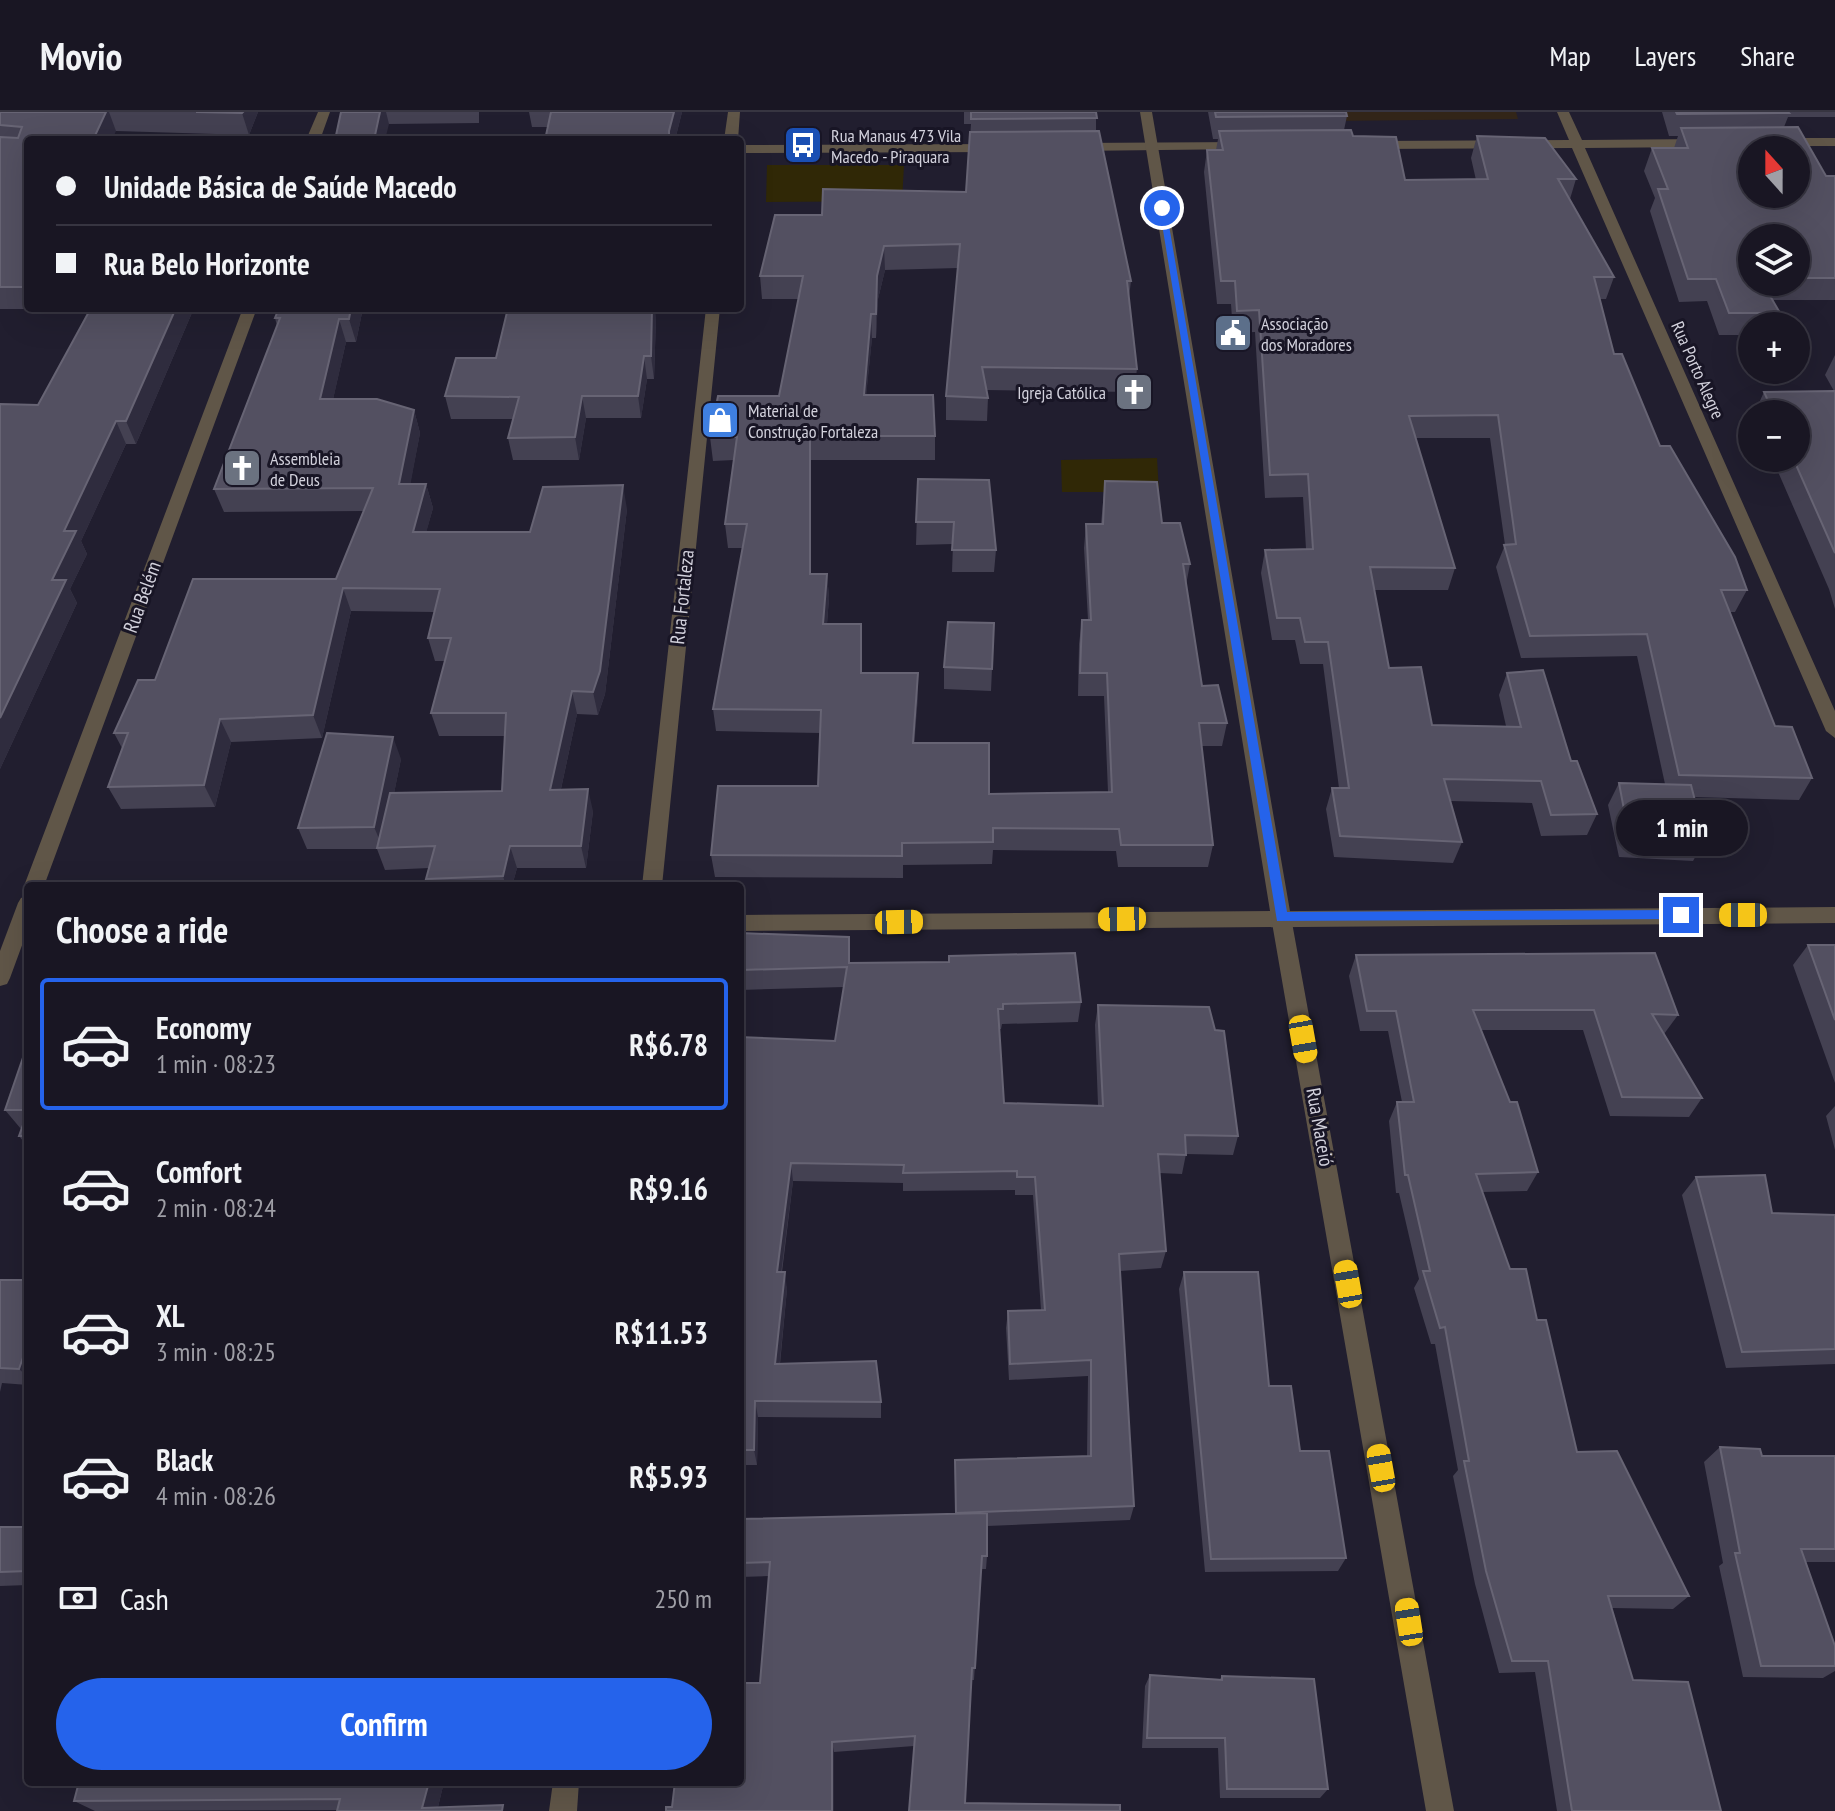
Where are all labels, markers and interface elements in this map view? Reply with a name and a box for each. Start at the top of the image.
text: Movio [40,31,122,80]
text: Map [1549,37,1591,74]
text: Layers [1635,37,1696,74]
text: Share [1740,37,1795,74]
bus stop icon: Rua Manaus 473 Vila Macedo - Piraquara [782,124,824,166]
place label: Rua Manaus 473 Vila Macedo - Piraquara [831,124,961,168]
north arrow [1738,136,1810,208]
map controls [1738,136,1810,472]
text: Unidade Básica de Saúde Macedo [104,167,457,206]
route start [1144,190,1180,226]
button: layers [1738,224,1810,296]
text: Rua Belo Horizonte [104,244,310,283]
public building icon: Associação dos Moradores [1212,312,1254,354]
place label: Associação dos Moradores [1261,312,1352,356]
button: + [1738,312,1810,384]
street label: Rua Porto Alegre [1666,318,1730,422]
church icon: Igreja Católica [1113,371,1155,413]
place label: Igreja Católica [1017,381,1106,404]
shop icon: Material de Construção Fortaleza [699,399,741,441]
place label: Material de Construção Fortaleza [748,399,878,443]
button: − [1738,400,1810,472]
church icon: Assembleia de Deus [221,447,263,489]
place label: Assembleia de Deus [270,447,340,491]
street label: Rua Fortaleza [664,548,700,646]
street label: Rua Belém [117,558,167,636]
callout: 1 min [1615,799,1747,855]
text: 1 min [1656,811,1708,844]
route end [1663,897,1699,933]
car [1719,903,1767,927]
text: Choose a ride [56,906,228,953]
car [1098,907,1146,931]
car [875,910,923,934]
icon: car [60,1008,132,1080]
text: Economy [156,1008,251,1047]
car [1287,1013,1319,1065]
text: R$6.78 [629,1025,708,1064]
text: 1 min · 08:23 [156,1047,276,1080]
street label: Rua Maceió [1300,1086,1340,1168]
icon: car [60,1152,132,1224]
text: Comfort [156,1152,242,1191]
text: R$9.16 [629,1169,708,1208]
text: 2 min · 08:24 [156,1191,276,1224]
car [1332,1258,1364,1310]
icon: car [60,1296,132,1368]
text: XL [156,1296,185,1335]
text: R$11.53 [615,1313,708,1352]
text: 3 min · 08:25 [156,1335,276,1368]
icon: car [60,1440,132,1512]
text: Black [156,1440,213,1479]
car [1365,1442,1397,1494]
text: R$5.93 [629,1457,708,1496]
text: 4 min · 08:26 [156,1479,276,1512]
icon: cash [56,1576,100,1620]
text: Cash [120,1579,169,1618]
text: 250 m [654,1582,712,1615]
car [1393,1596,1425,1648]
button: Confirm [56,1678,712,1770]

